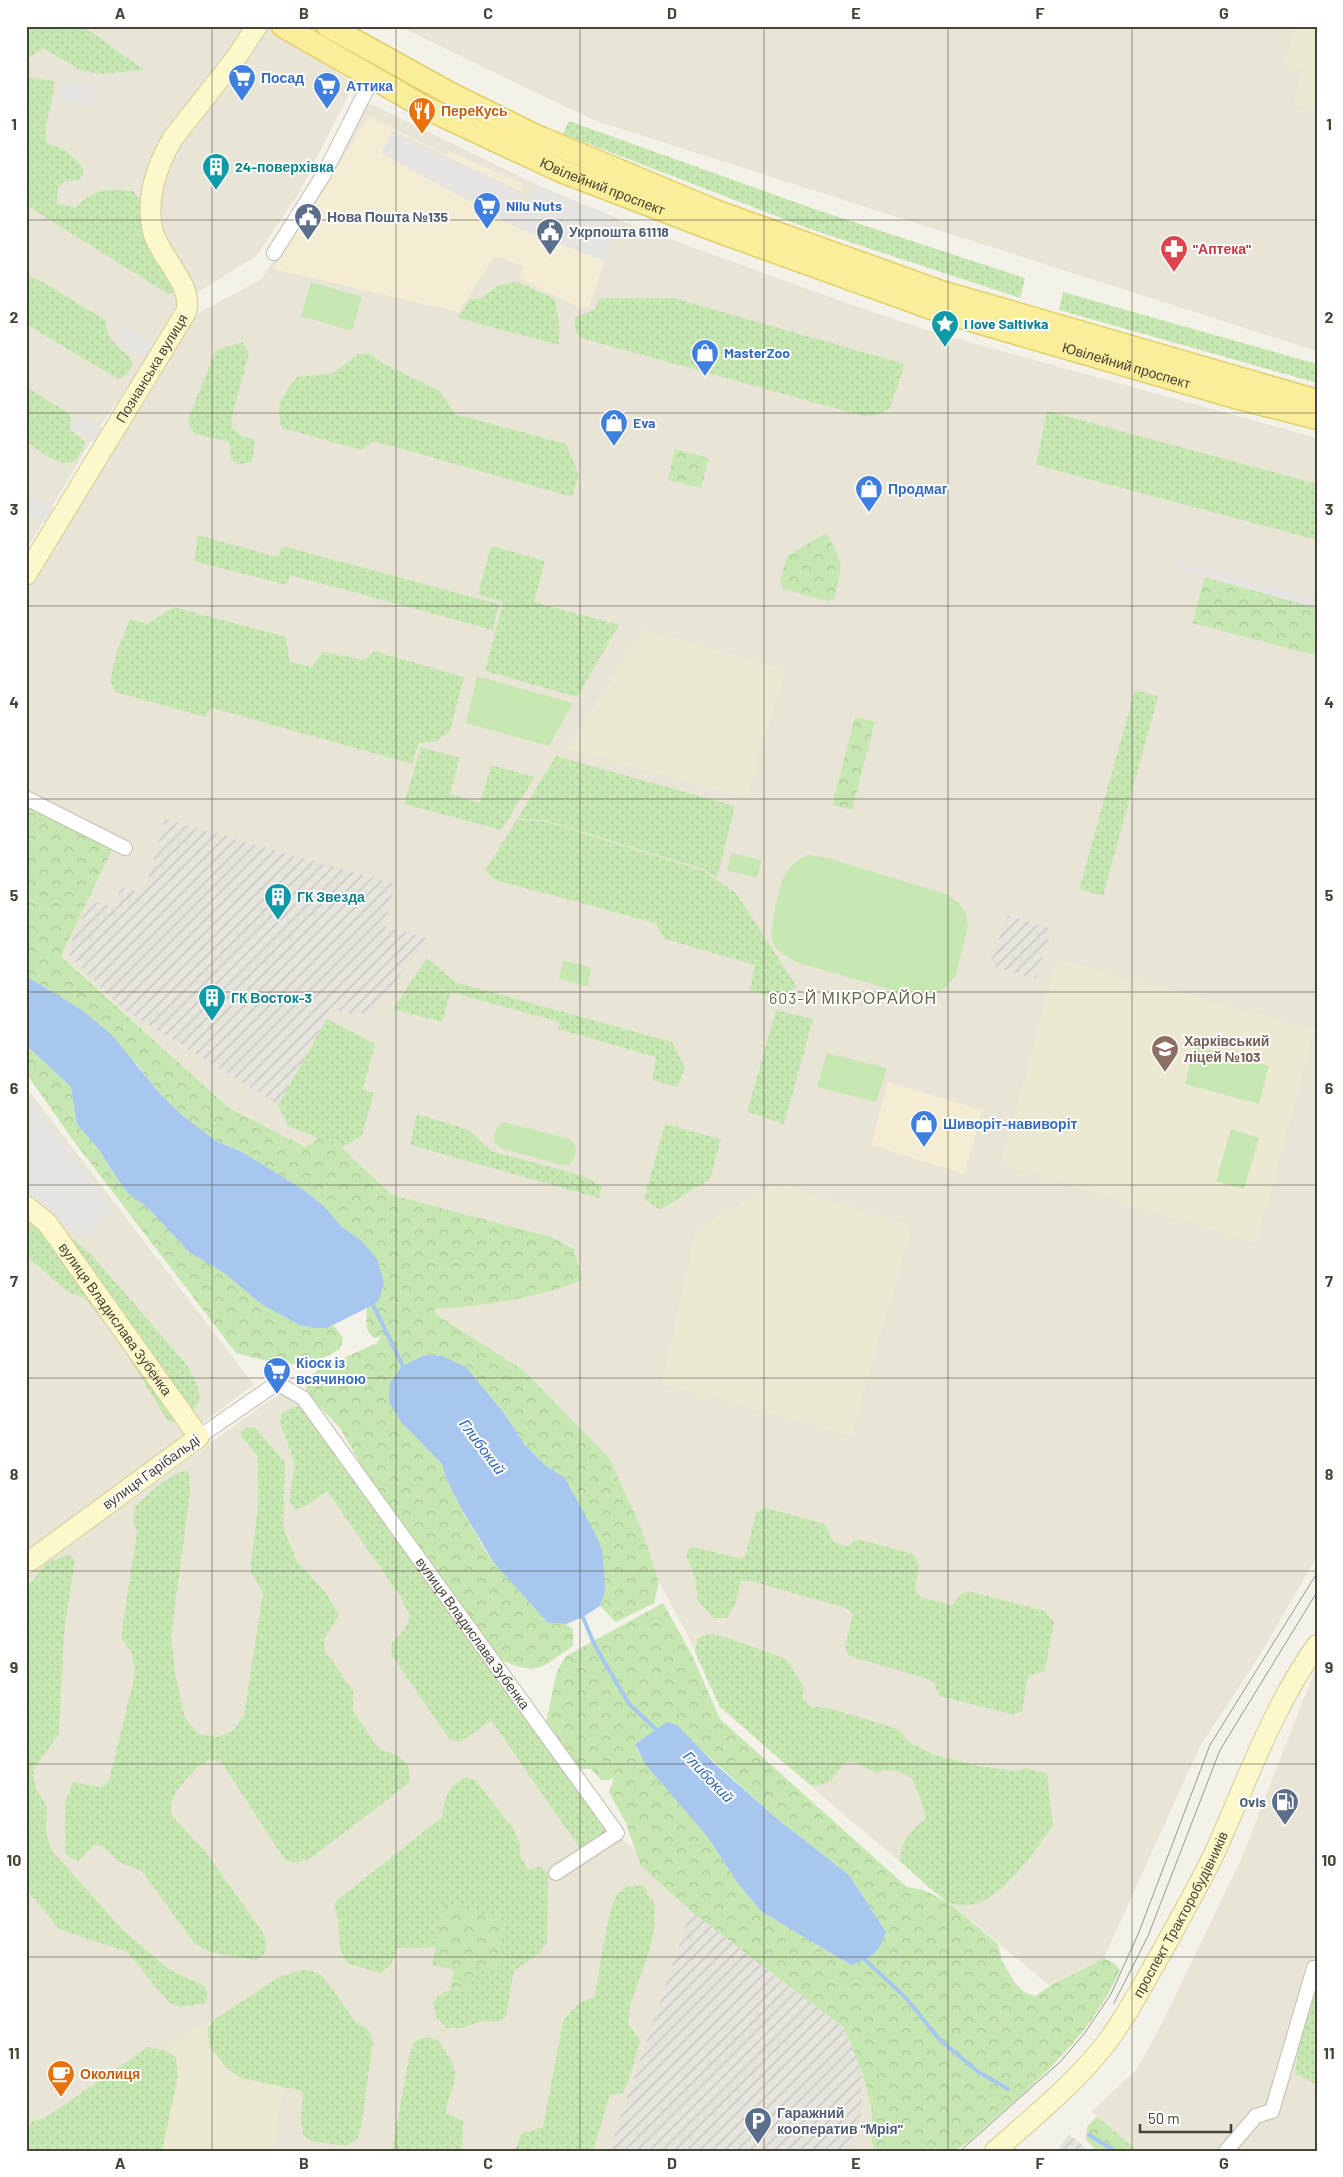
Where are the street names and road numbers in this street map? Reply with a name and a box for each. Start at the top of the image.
street label: Ювілейний проспект [537,153,668,218]
street label: Познанська вулиця [112,311,191,425]
street label: Ювілейний проспект [1060,338,1193,392]
street label: вулиця Владислава Зубенка [56,1239,176,1399]
street label: вулиця Гарібальді [99,1431,203,1513]
street label: вулиця Владислава Зубенка [413,1553,534,1713]
street label: проспект Тракторобудівників [1129,1829,1231,2000]

